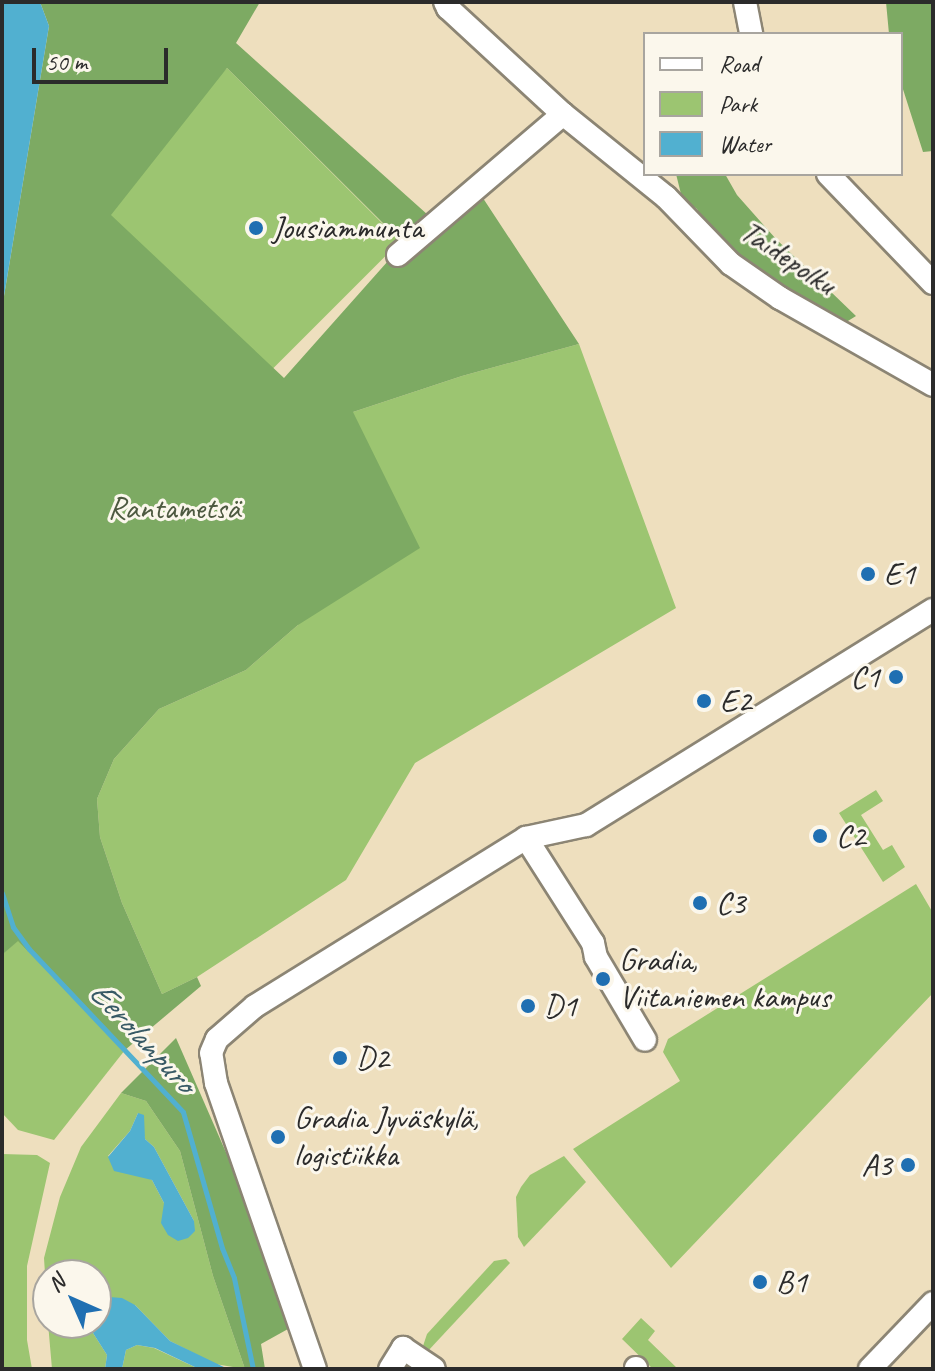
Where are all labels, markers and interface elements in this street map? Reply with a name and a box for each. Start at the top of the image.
scale bar [36,32,172,82]
legend [643,32,903,176]
text: 50 m [46,47,87,77]
text: Road [719,49,759,79]
text: Park [719,89,757,119]
text: Water [719,129,771,159]
place label: Jousiammunta [272,209,423,247]
street label: Taidepolku [733,212,843,304]
marker: Jousiammunta [247,219,265,237]
park label: Rantametsä [108,489,240,527]
place label: E1 [884,555,915,593]
marker: E1 [859,565,877,583]
place label: C1 [850,658,880,696]
marker: C1 [887,668,905,686]
place label: E2 [720,682,751,720]
marker: E2 [695,692,713,710]
place label: C2 [836,817,866,855]
marker: C2 [811,827,829,845]
place label: C3 [716,884,746,922]
marker: C3 [691,894,709,912]
place label: Gradia, Viitaniemen kampus [619,942,832,1017]
marker: Gradia, Viitaniemen kampus [594,970,612,988]
water label: Eerolanpuro [81,972,205,1100]
place label: D1 [544,987,577,1025]
marker: D1 [519,997,537,1015]
place label: D2 [356,1039,389,1077]
marker: D2 [331,1049,349,1067]
place label: Gradia Jyväskylä, logistiikka [294,1100,479,1175]
marker: Gradia Jyväskylä, logistiikka [269,1128,287,1146]
place label: A3 [862,1146,892,1184]
marker: A3 [899,1156,917,1174]
north arrow [32,1259,112,1339]
place label: B1 [776,1263,807,1301]
text: N [42,1269,71,1298]
marker: B1 [751,1273,769,1291]

